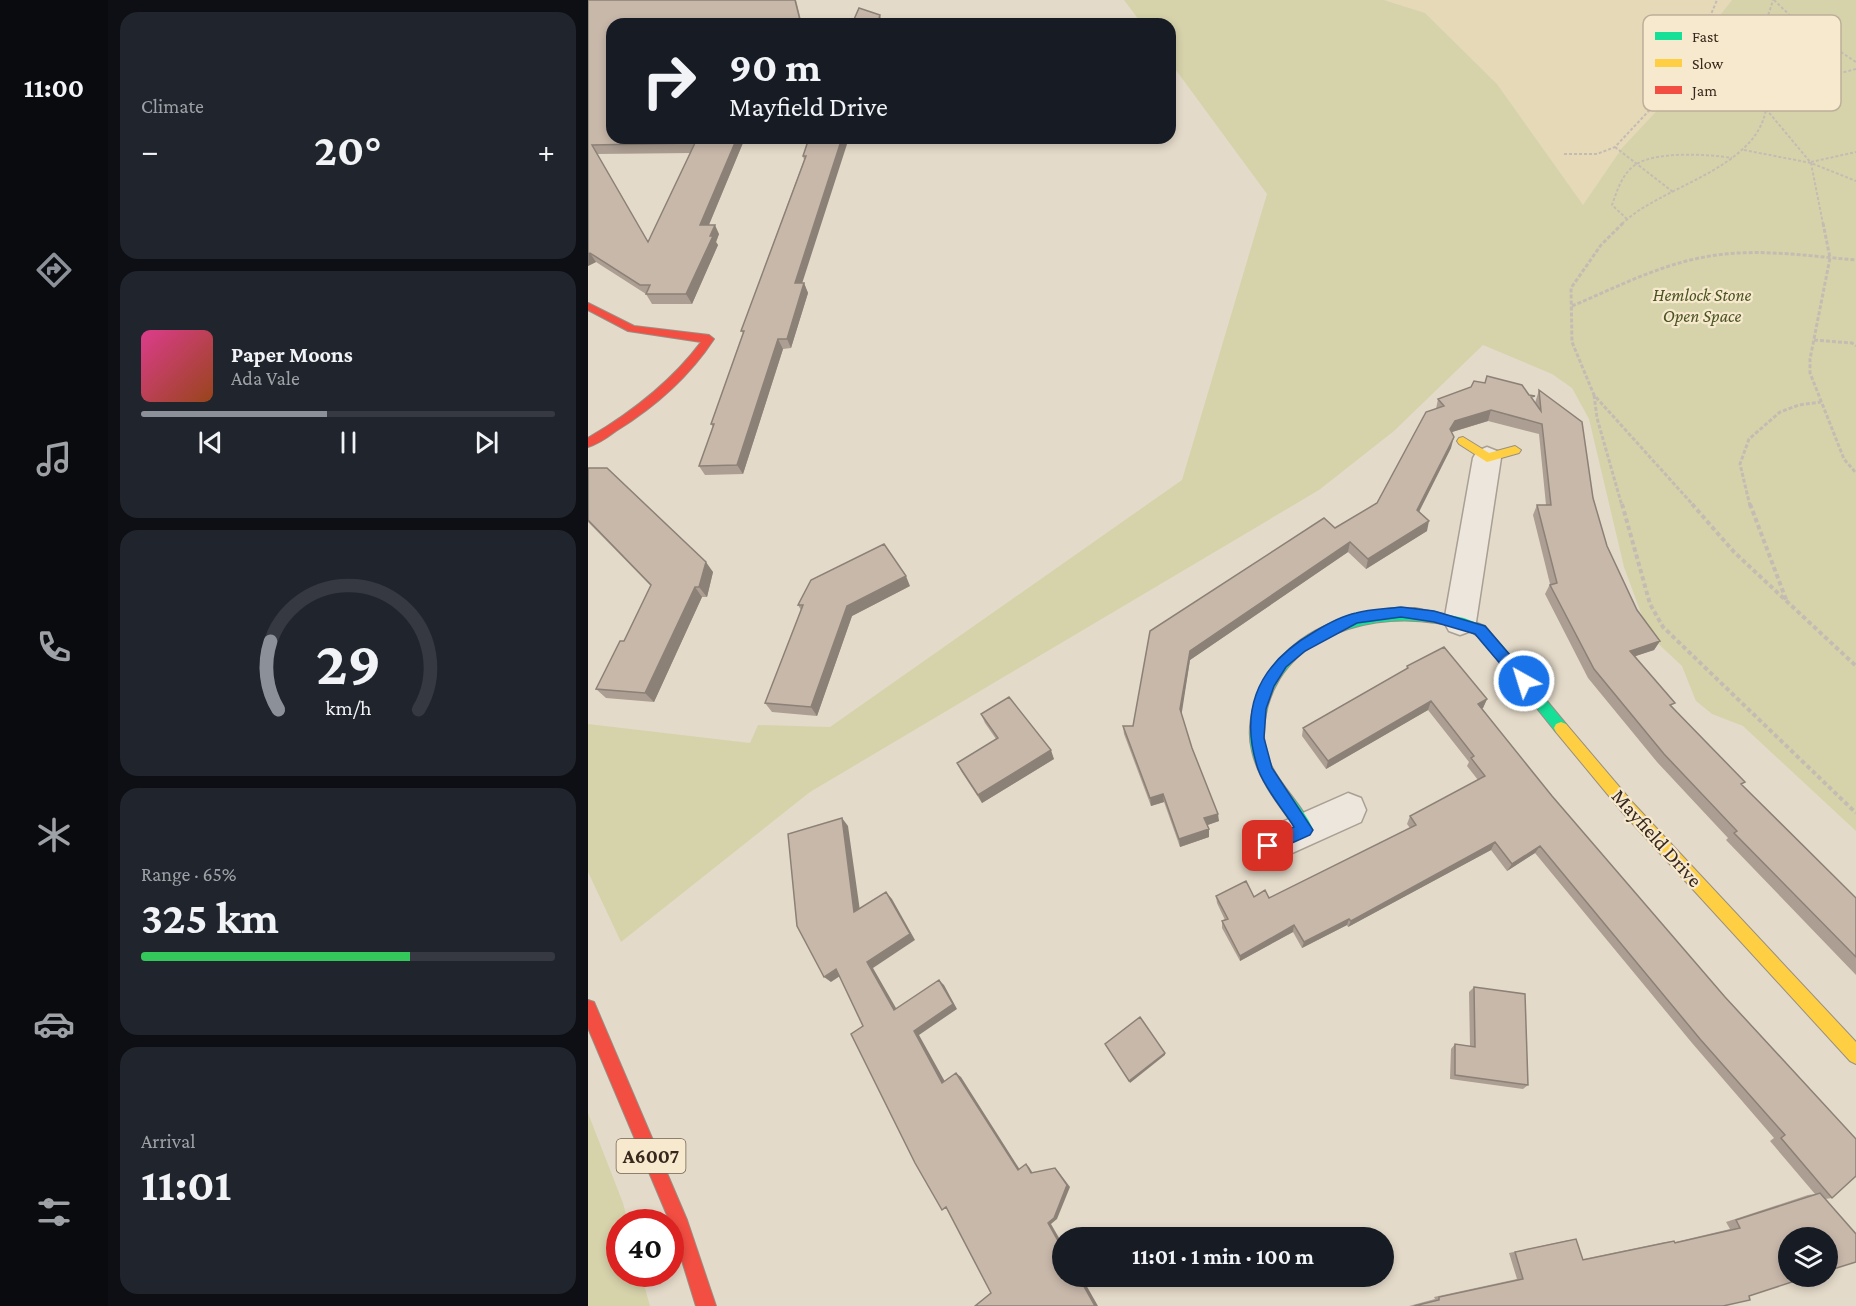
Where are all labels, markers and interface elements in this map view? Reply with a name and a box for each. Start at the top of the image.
legend [1643,15,1841,111]
text: Fast [1692,28,1719,45]
icon: right [630,42,708,120]
text: 90 m [729,43,821,90]
text: Slow [1692,55,1724,72]
text: 11:00 [24,73,84,103]
text: Jam [1690,82,1717,100]
text: Mayfield Drive [729,92,888,122]
text: Climate [141,95,204,117]
text: 20° [314,125,382,175]
text: − [141,132,158,169]
text: + [538,132,555,169]
icon: directions [33,249,75,291]
park label: Hemlock Stone Open Space [1653,285,1751,326]
text: Paper Moons [231,342,353,367]
text: Ada Vale [231,367,300,389]
icon: previous [194,426,227,459]
icon: pause [332,426,365,459]
icon: next [470,426,503,459]
icon: music [33,438,75,480]
icon: phone [33,626,75,668]
text: 29 [315,628,381,697]
position arrow [1492,649,1556,713]
text: km/h [325,696,372,720]
street label: Mayfield Drive [1607,784,1707,892]
icon: climate [33,814,75,856]
pin [1242,820,1293,871]
icon: arrive [1251,829,1284,862]
text: Range · 65% [141,863,236,885]
text: 325 km [141,893,279,943]
icon: car [33,1003,75,1045]
text: Arrival [141,1130,195,1152]
road number: A6007 [616,1139,686,1173]
text: 11:01 [141,1160,231,1210]
icon: filters [33,1191,75,1233]
speed limit sign: 40 [606,1209,684,1287]
map controls [1778,1227,1838,1287]
button: layers [1778,1227,1838,1287]
text: 11:01 · 1 min · 100 m [1132,1244,1314,1269]

